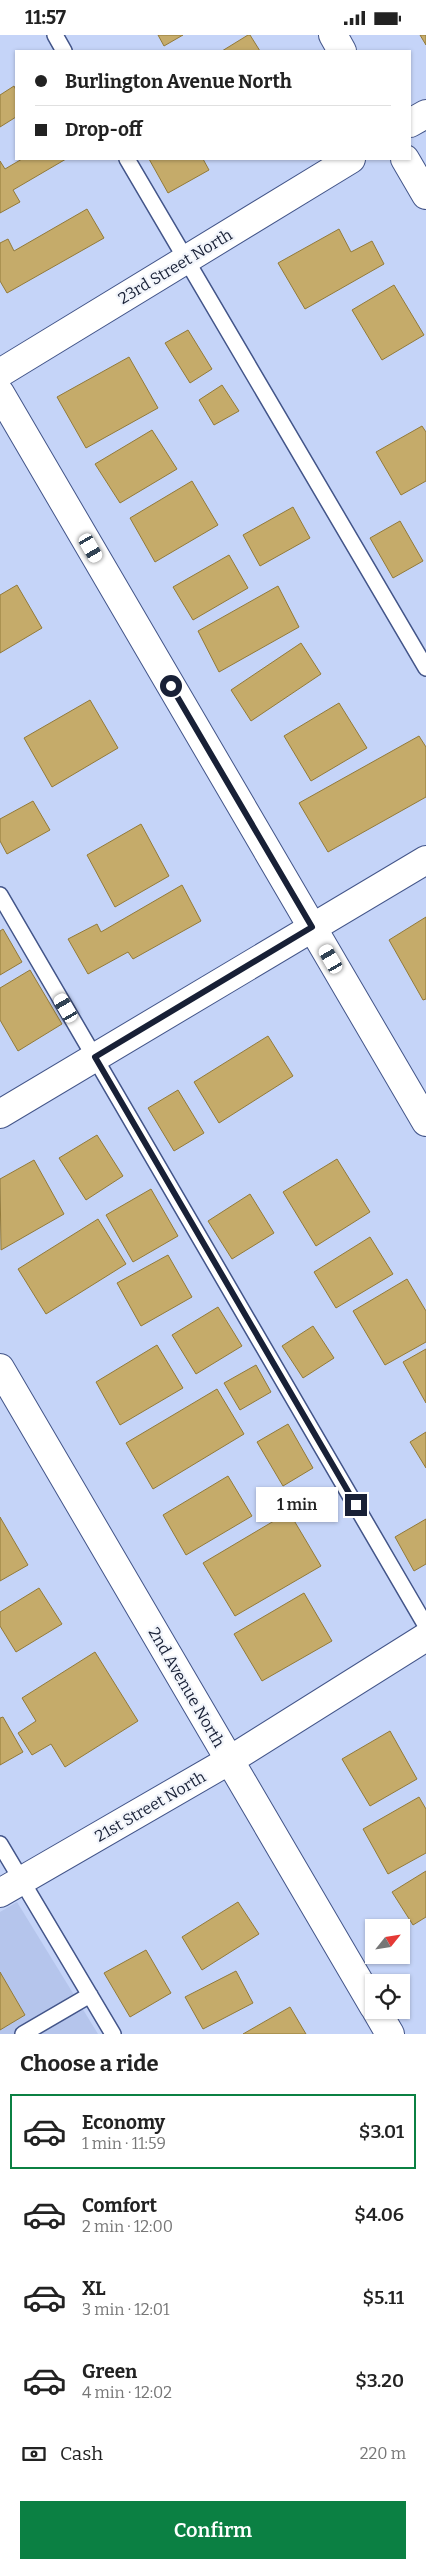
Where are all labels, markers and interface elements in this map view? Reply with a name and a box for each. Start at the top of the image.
text: 11:57 [25,6,66,29]
text: Burlington Avenue North [65,70,292,93]
text: Drop-off [65,118,143,141]
street label: 23rd Street North [115,225,236,308]
car [77,531,104,565]
route start [160,675,182,697]
car [317,942,344,976]
car [52,991,79,1025]
callout: 1 min [256,1487,338,1523]
route end [345,1494,367,1516]
text: 1 min [277,1495,317,1514]
street label: 2nd Avenue North [145,1624,229,1751]
street label: 21st Street North [92,1767,209,1846]
north arrow [365,1919,410,1964]
map controls [365,1919,410,2019]
button: locate [365,1974,410,2019]
text: Choose a ride [20,2050,159,2077]
icon: car [22,2109,67,2154]
text: Economy [82,2111,165,2134]
text: $3.01 [359,2120,404,2143]
text: 1 min · 11:59 [82,2134,166,2153]
icon: car [22,2192,67,2237]
text: Comfort [82,2194,157,2217]
text: $4.06 [354,2203,404,2226]
text: 2 min · 12:00 [82,2217,173,2236]
icon: car [22,2275,67,2320]
text: XL [82,2277,106,2300]
text: $5.11 [362,2286,404,2309]
text: 3 min · 12:01 [82,2300,170,2319]
icon: car [22,2358,67,2403]
text: Green [82,2360,137,2383]
text: $3.20 [355,2369,404,2392]
text: 4 min · 12:02 [82,2383,172,2402]
icon: cash [20,2440,48,2468]
text: Cash [60,2442,103,2465]
text: 220 m [360,2444,406,2463]
button: Confirm [20,2501,406,2559]

